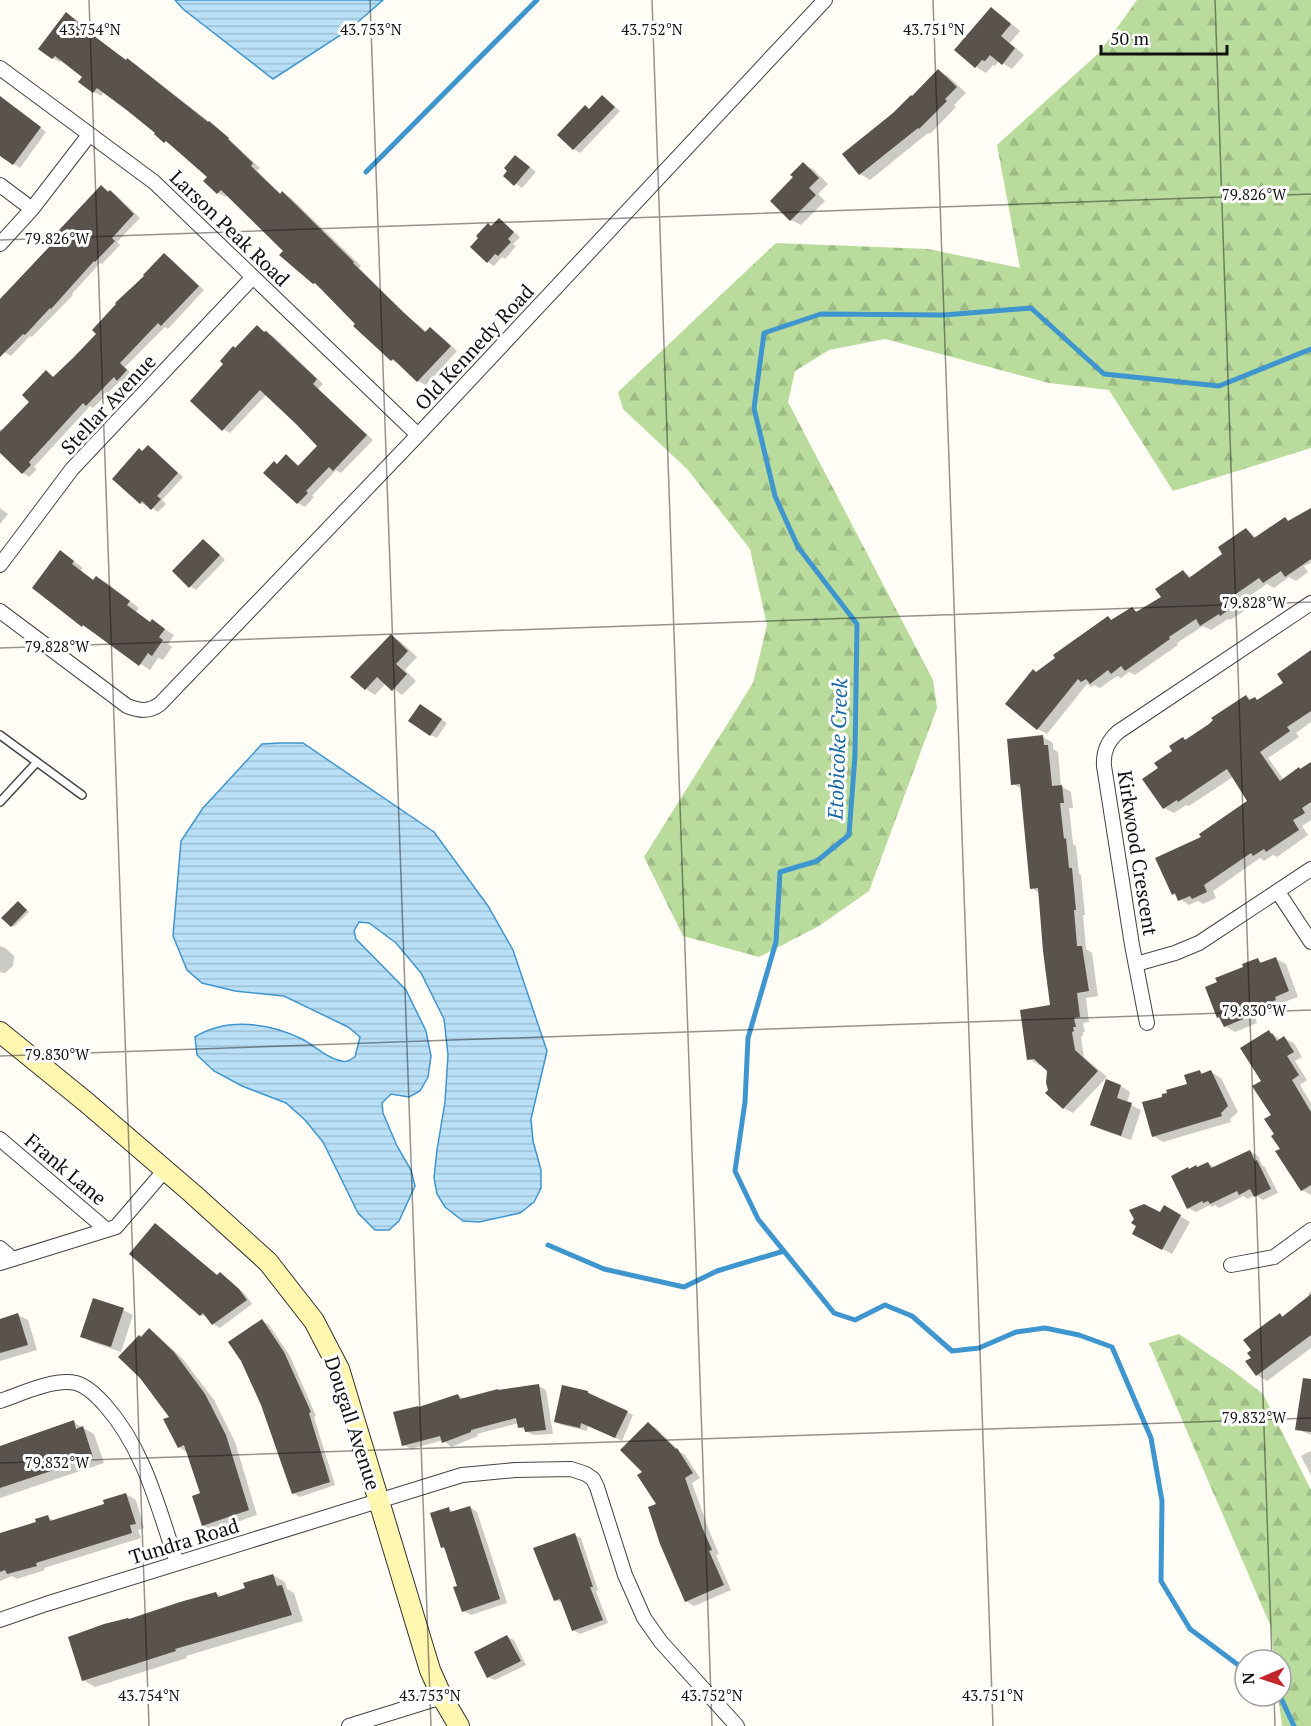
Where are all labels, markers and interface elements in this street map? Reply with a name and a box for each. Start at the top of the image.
scale bar [1101,18,1227,56]
text: 43.754°N [59,19,121,39]
text: 43.753°N [340,19,402,39]
text: 43.752°N [621,19,683,39]
text: 43.751°N [903,19,965,39]
text: 50 m [1110,26,1150,50]
street label: Larson Peak Road [164,164,296,292]
text: 79.826°W [1222,184,1287,204]
text: 79.826°W [25,228,90,248]
street label: Old Kennedy Road [408,278,540,416]
street label: Stellar Avenue [54,348,162,460]
text: 79.828°W [1222,592,1287,612]
text: 79.828°W [25,636,90,656]
water label: Etobicoke Creek [821,677,853,821]
street label: Kirkwood Crescent [1112,768,1164,938]
text: 79.830°W [1222,1000,1287,1020]
text: 79.830°W [25,1044,90,1064]
street label: Frank Lane [19,1127,113,1211]
street label: Dougall Avenue [319,1353,387,1493]
text: 79.832°W [1222,1407,1287,1427]
text: 79.832°W [25,1452,90,1472]
street label: Tundra Road [126,1511,242,1571]
north arrow [1233,1648,1293,1708]
text: N [1237,1672,1259,1685]
text: 43.754°N [118,1685,180,1705]
text: 43.753°N [399,1685,461,1705]
text: 43.752°N [681,1685,743,1705]
text: 43.751°N [962,1685,1024,1705]

